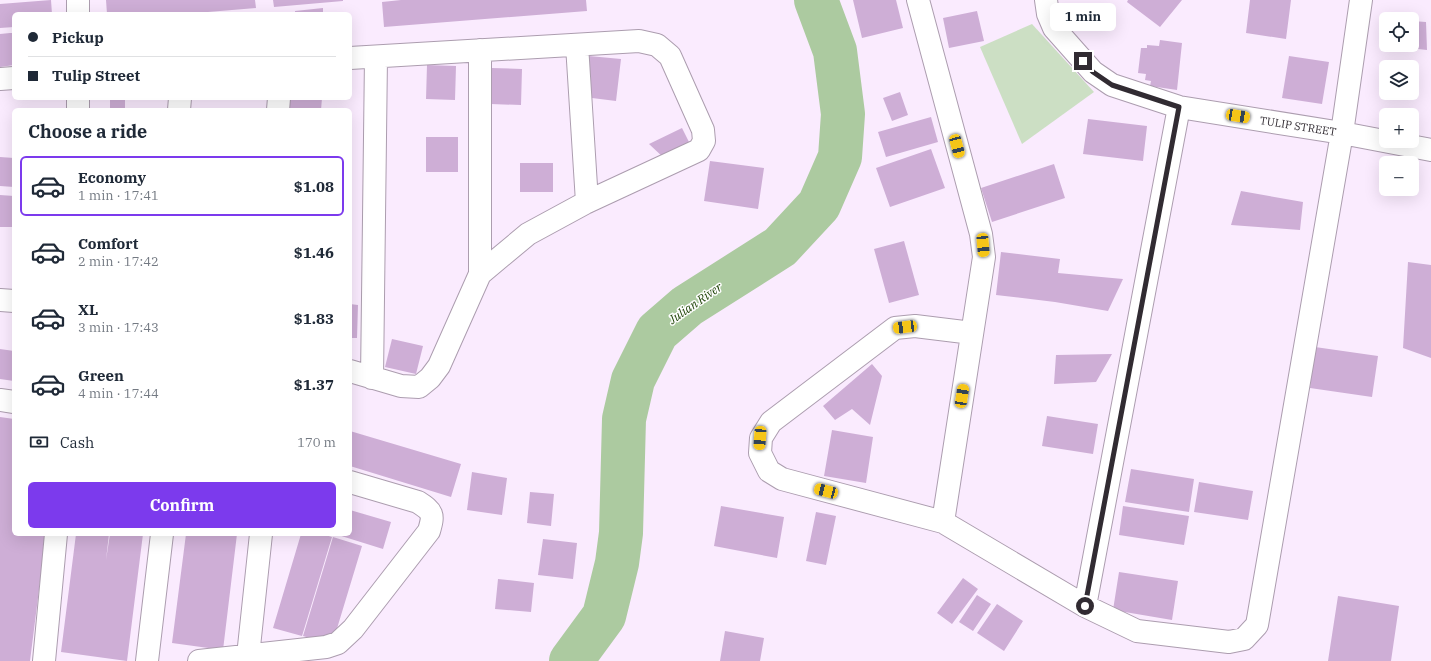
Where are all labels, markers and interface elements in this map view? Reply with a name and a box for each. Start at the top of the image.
callout: 1 min [1050,3,1116,31]
text: 1 min [1065,8,1101,25]
map controls [1379,12,1419,196]
button: locate [1379,12,1419,52]
text: Pickup [52,28,104,47]
route end [1074,52,1092,70]
button: layers [1379,60,1419,100]
text: Tulip Street [52,66,140,85]
car [1225,108,1251,124]
button: + [1379,108,1419,148]
street label: TULIP STREET [1259,113,1337,139]
text: Choose a ride [28,120,147,143]
car [948,133,966,159]
button: − [1379,156,1419,196]
icon: car [30,168,66,204]
text: Economy [78,168,146,187]
text: $1.08 [294,177,334,196]
text: 1 min · 17:41 [78,187,159,204]
car [976,233,990,257]
icon: car [30,234,66,270]
text: Comfort [78,234,138,253]
text: $1.46 [294,243,334,262]
text: 2 min · 17:42 [78,253,159,270]
water label: Julian River [665,279,725,327]
icon: car [30,300,66,336]
text: XL [78,300,98,319]
text: $1.83 [294,309,334,328]
text: 3 min · 17:43 [78,319,159,336]
car [892,320,918,334]
icon: car [30,366,66,402]
text: Green [78,366,124,385]
text: $1.37 [294,375,334,394]
car [954,383,970,409]
text: 4 min · 17:44 [78,385,159,402]
car [753,426,767,450]
icon: cash [28,431,50,453]
text: Cash [60,433,94,452]
text: 170 m [297,434,336,451]
button: Confirm [28,482,336,528]
car [813,482,839,500]
route start [1076,597,1094,615]

